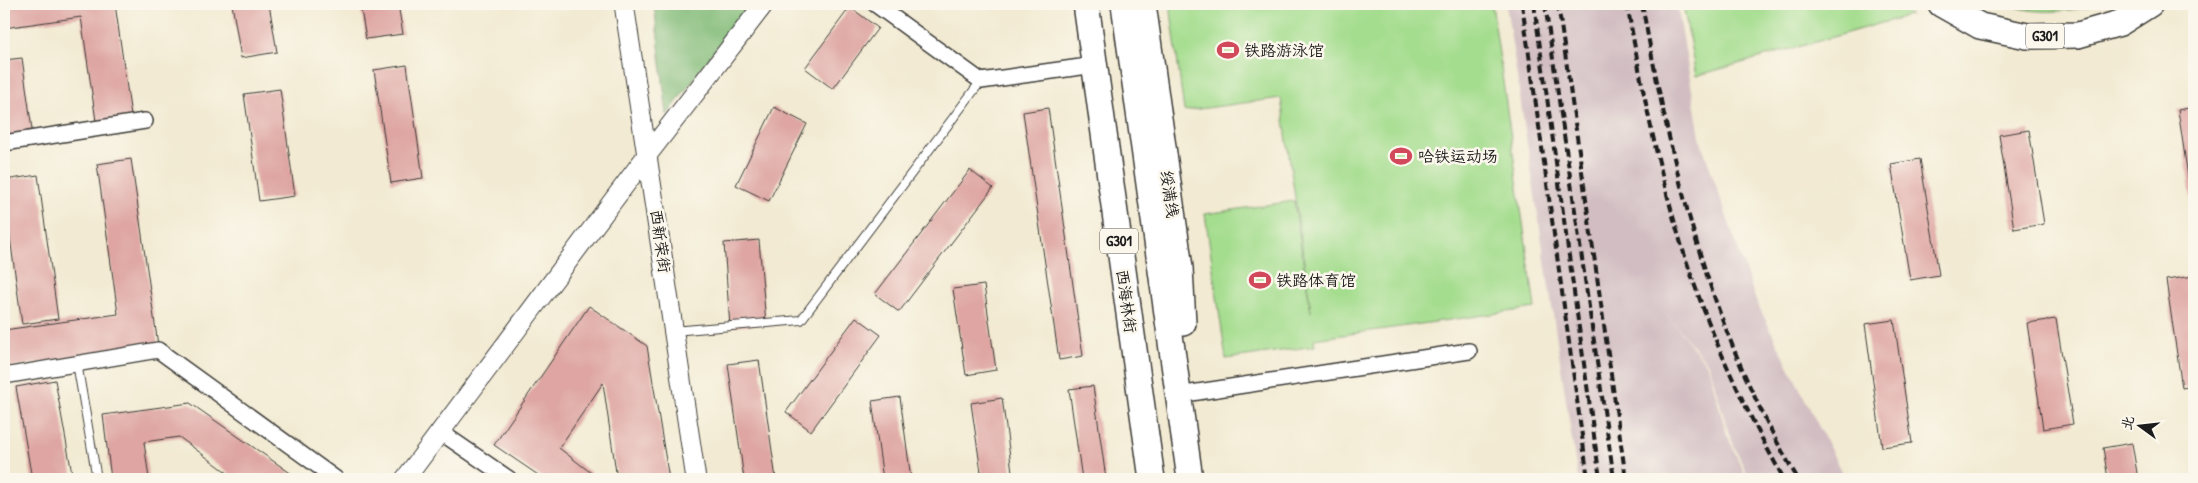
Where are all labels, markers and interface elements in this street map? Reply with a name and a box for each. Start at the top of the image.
road number: G301 [2026,24,2064,48]
sports icon: 铁路游泳馆 [1215,37,1241,63]
place label: 铁路游泳馆 [1244,39,1324,61]
sports icon: 哈铁运动场 [1388,143,1414,169]
place label: 哈铁运动场 [1418,145,1498,167]
street label: 绥满线 [1156,169,1184,219]
street label: 西新荣街 [646,208,676,274]
road number: G301 [1100,228,1138,254]
sports icon: 铁路体育馆 [1247,267,1273,293]
street label: 西海林街 [1112,268,1142,334]
place label: 铁路体育馆 [1276,269,1356,291]
north arrow [2116,400,2166,450]
text: 北 [2116,413,2138,432]

